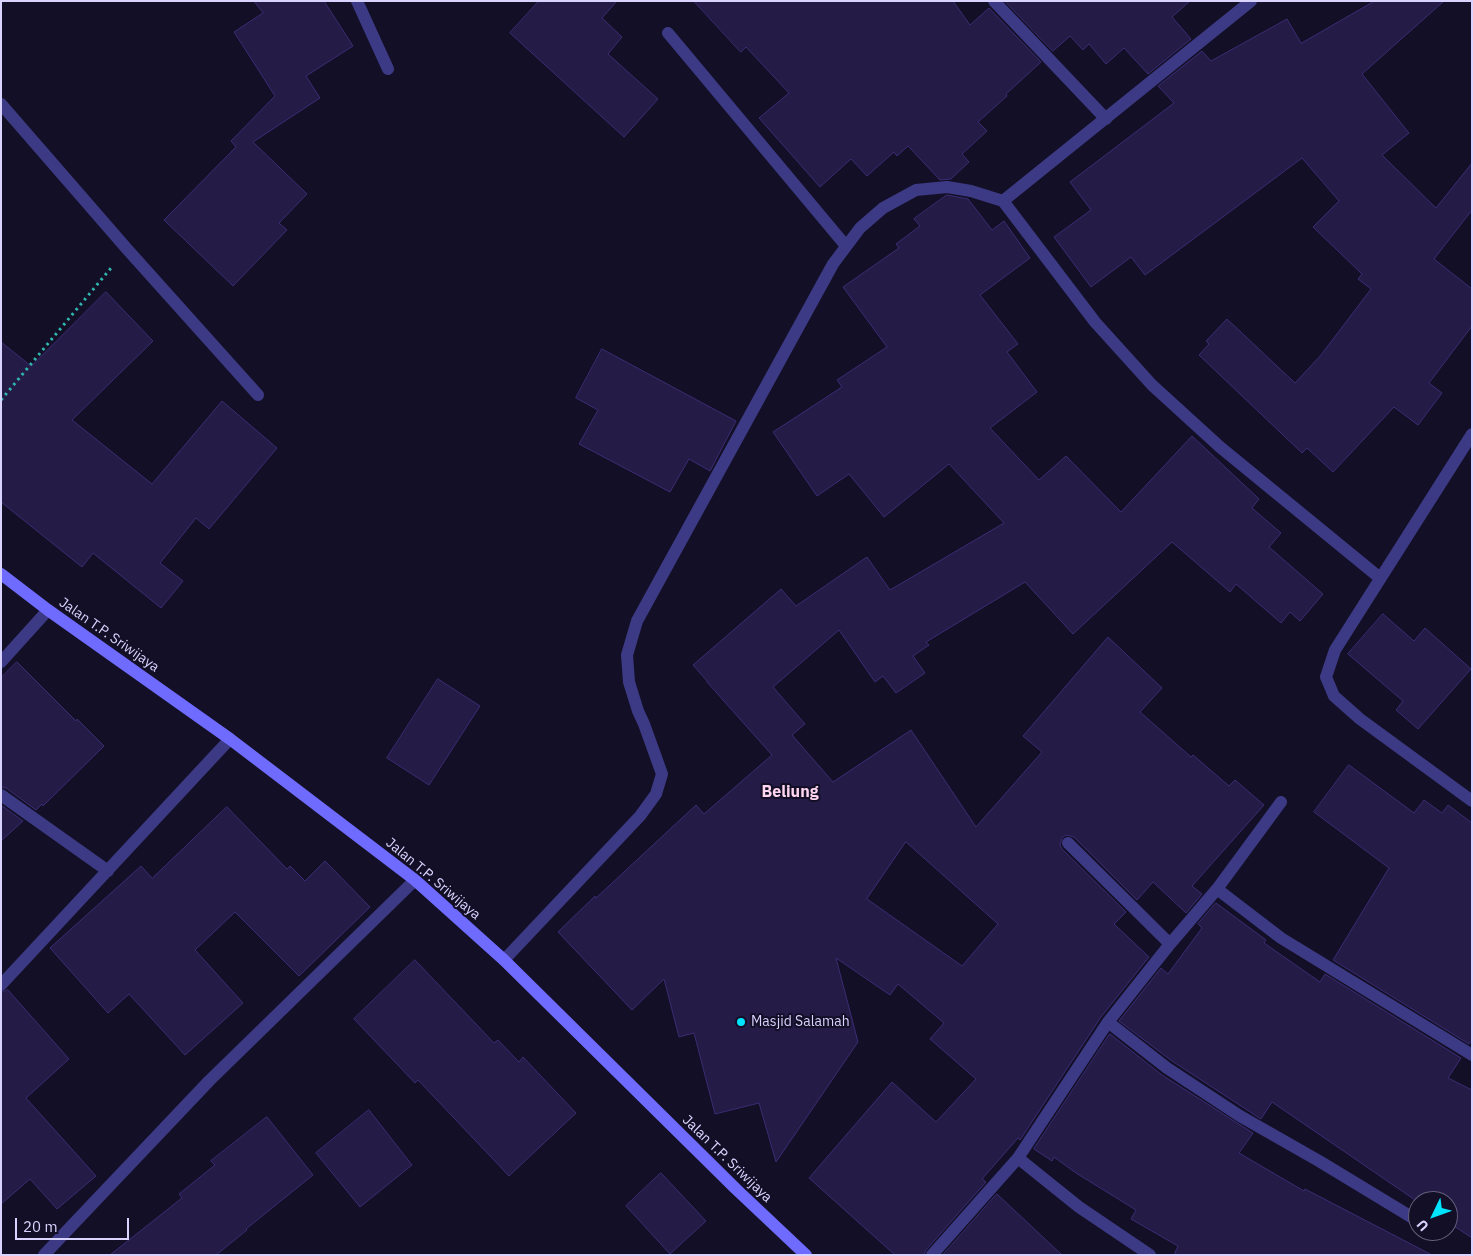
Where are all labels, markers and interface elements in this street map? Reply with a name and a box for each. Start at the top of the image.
street label: Jalan T.P. Sriwijaya [56,594,162,676]
district label: Beliung [762,782,818,802]
street label: Jalan T.P. Sriwijaya [382,835,484,923]
place label: Masjid Salamah [751,1014,850,1030]
marker: Masjid Salamah [735,1016,747,1028]
street label: Jalan T.P. Sriwijaya [679,1112,775,1206]
north arrow [1408,1191,1458,1241]
scale bar [18,1208,131,1240]
text: U [1413,1216,1433,1235]
text: 20 m [23,1217,58,1236]

